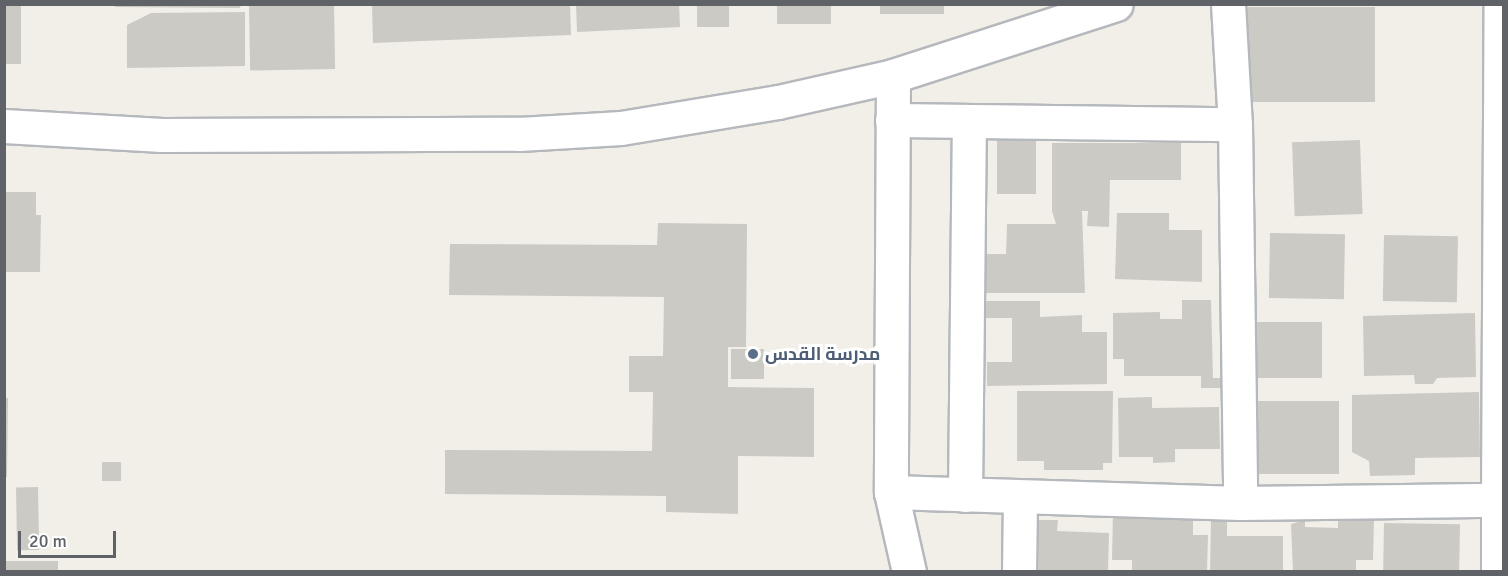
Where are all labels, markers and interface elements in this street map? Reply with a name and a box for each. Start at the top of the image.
place label: مدرسة القدس [765,343,880,365]
marker: مدرسة القدس [746,347,760,361]
scale bar [21,519,118,557]
text: 20 m [29,530,67,552]

